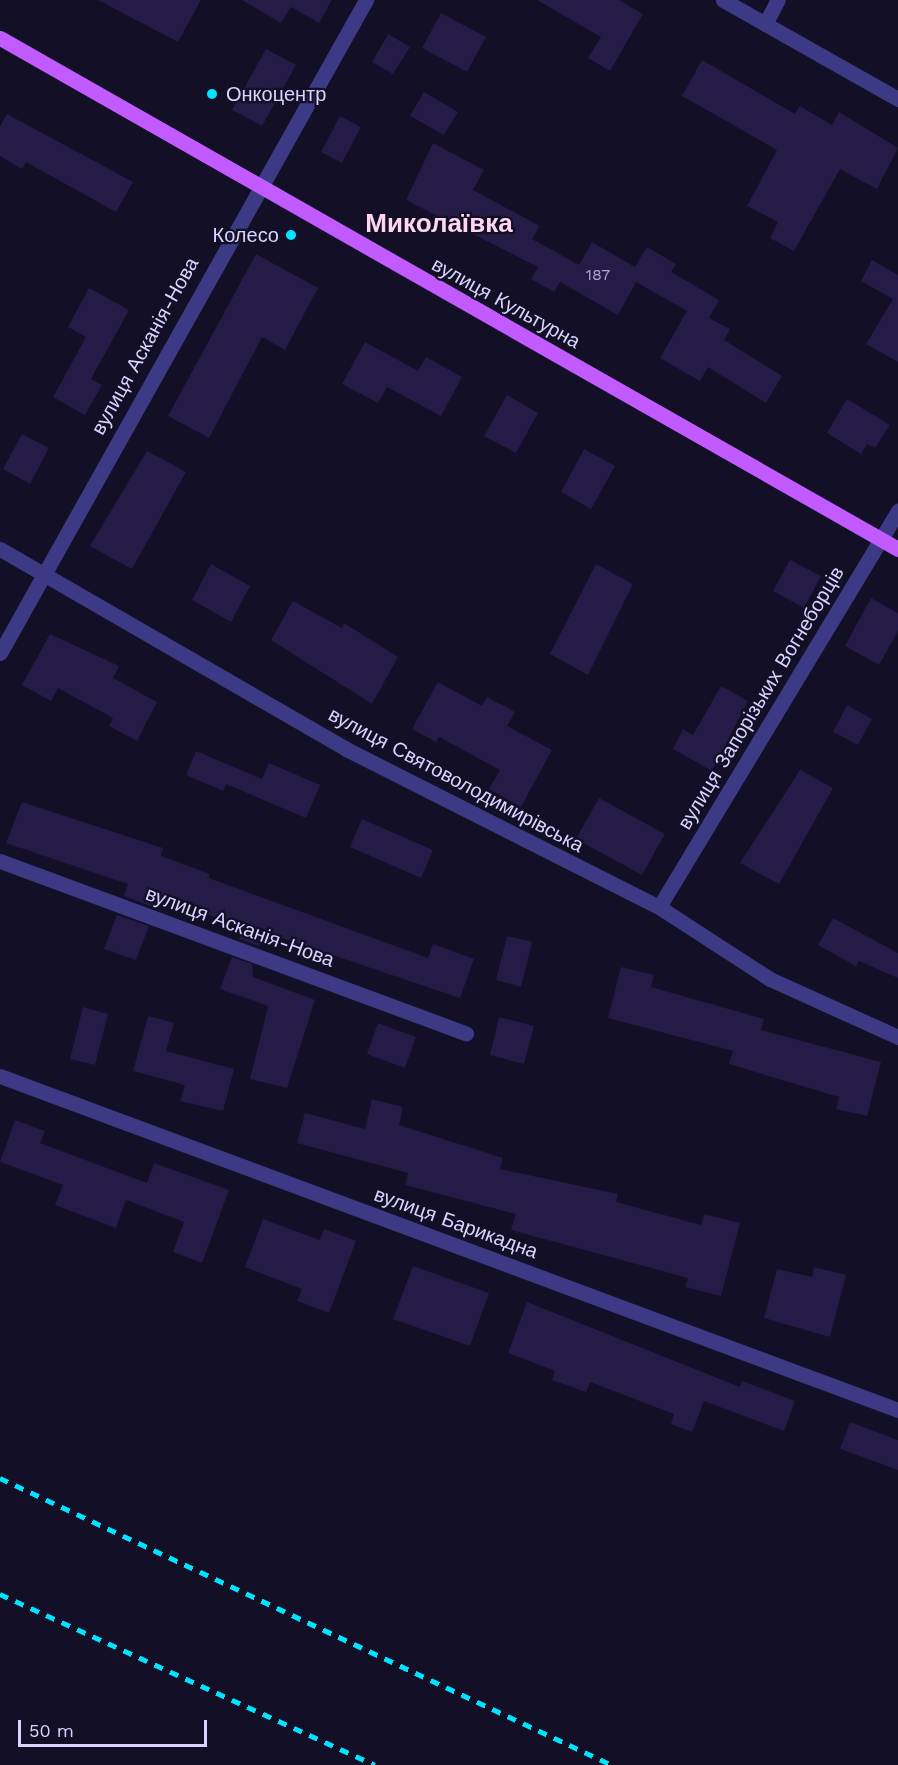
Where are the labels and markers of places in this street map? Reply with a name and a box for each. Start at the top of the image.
place label: Онкоцентр [226,82,326,106]
marker: Онкоцентр [203,85,221,103]
place label: Колесо [213,223,279,247]
marker: Колесо [284,228,298,242]

